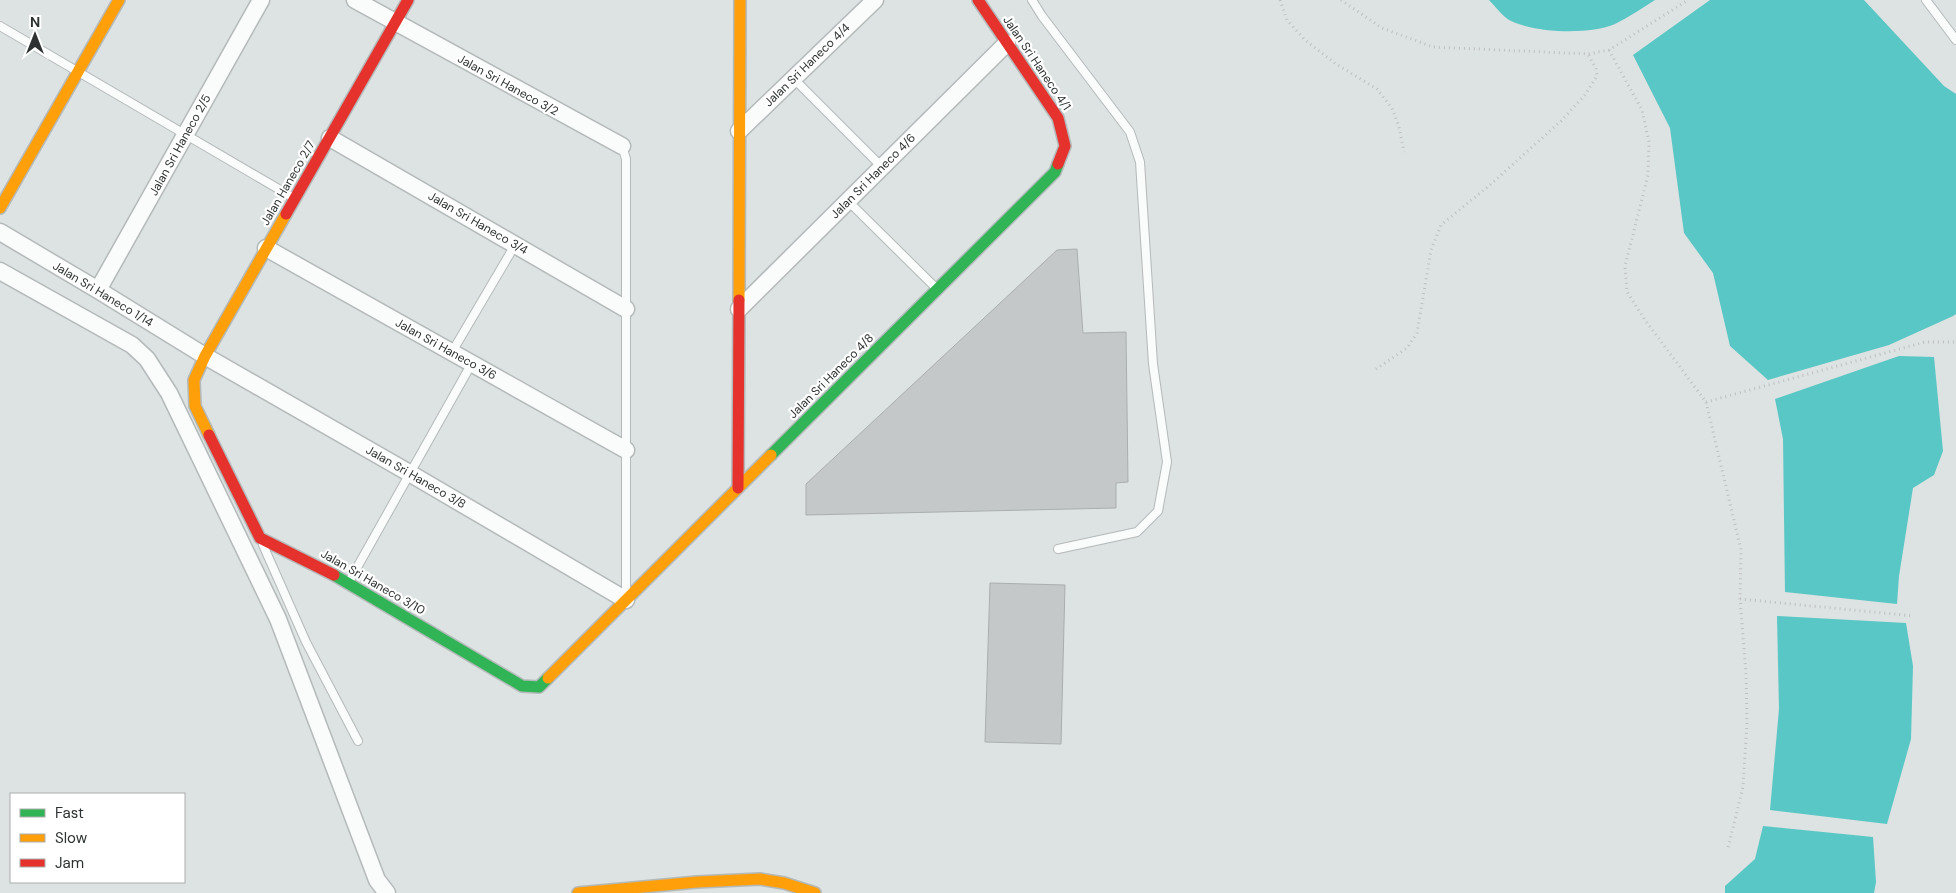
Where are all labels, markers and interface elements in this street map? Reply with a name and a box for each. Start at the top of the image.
north arrow [10,10,60,60]
text: N [30,13,40,31]
street label: Jalan Sri Haneco 4/1 [999,13,1075,113]
street label: Jalan Sri Haneco 4/4 [761,20,853,110]
street label: Jalan Sri Haneco 3/2 [455,51,561,119]
street label: Jalan Sri Haneco 2/5 [146,92,214,198]
street label: Jalan Sri Haneco 4/6 [827,130,919,222]
street label: Jalan Haneco 2/7 [257,138,319,228]
street label: Jalan Sri Haneco 3/4 [425,188,531,258]
street label: Jalan Sri Haneco 1/14 [50,258,156,330]
street label: Jalan Sri Haneco 3/6 [393,315,499,383]
street label: Jalan Sri Haneco 4/8 [785,330,877,422]
street label: Jalan Sri Haneco 3/8 [363,442,469,512]
street label: Jalan Sri Haneco 3/10 [318,546,428,618]
legend [10,793,185,883]
text: Fast [55,803,84,823]
text: Slow [55,828,88,848]
text: Jam [55,853,84,873]

